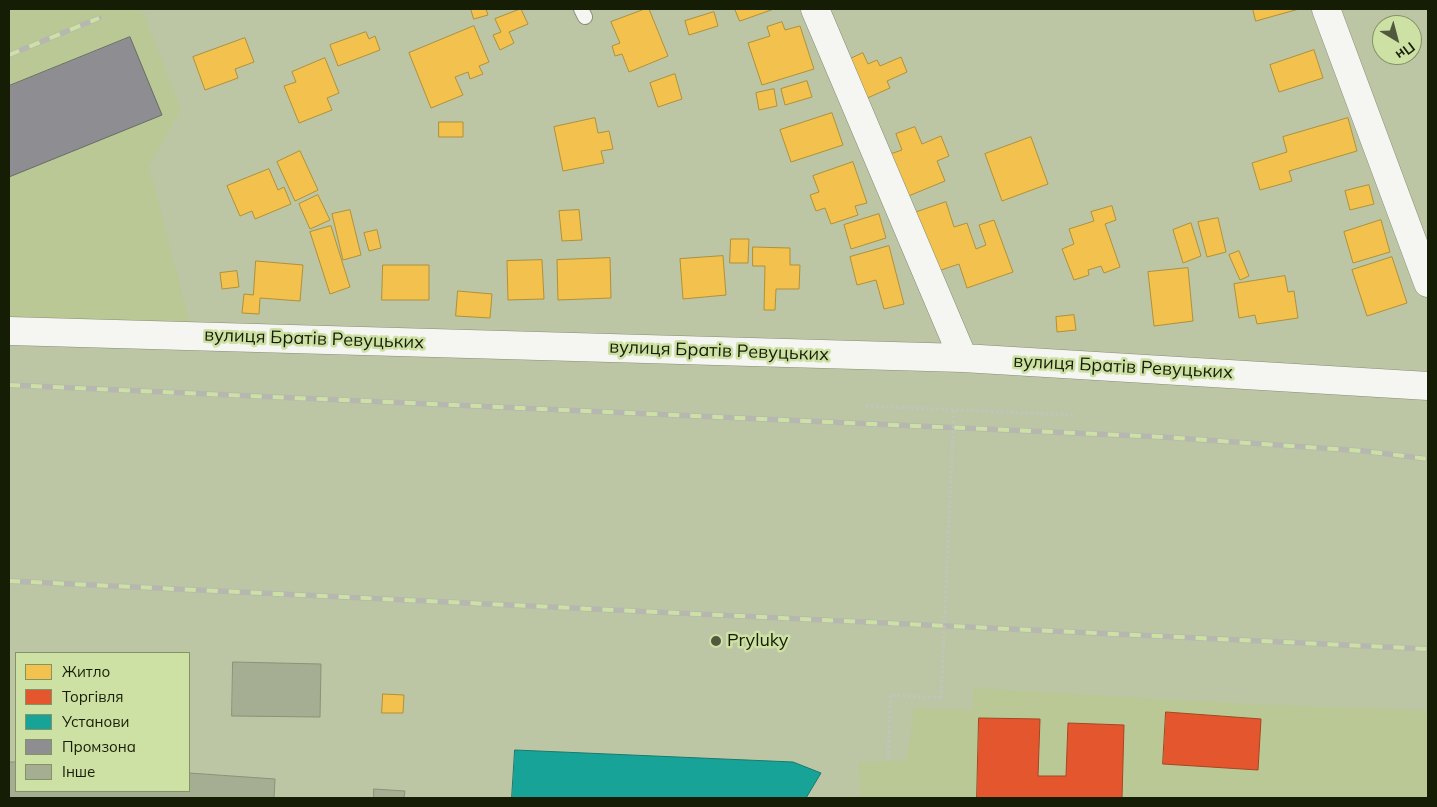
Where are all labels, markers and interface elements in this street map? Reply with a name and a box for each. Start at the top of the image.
north arrow [1372,15,1422,65]
text: Пн [1392,38,1419,64]
street label: вулиця Братів Ревуцьких [204,324,424,354]
street label: вулиця Братів Ревуцьких [609,336,829,366]
street label: вулиця Братів Ревуцьких [1013,350,1233,384]
place label: Pryluky [727,630,788,652]
marker: Pryluky [709,634,723,648]
legend [15,652,190,792]
text: Житло [62,662,110,681]
text: Торгівля [62,687,124,706]
text: Установи [62,712,130,731]
text: Промзона [62,737,136,756]
text: Інше [62,762,95,781]

